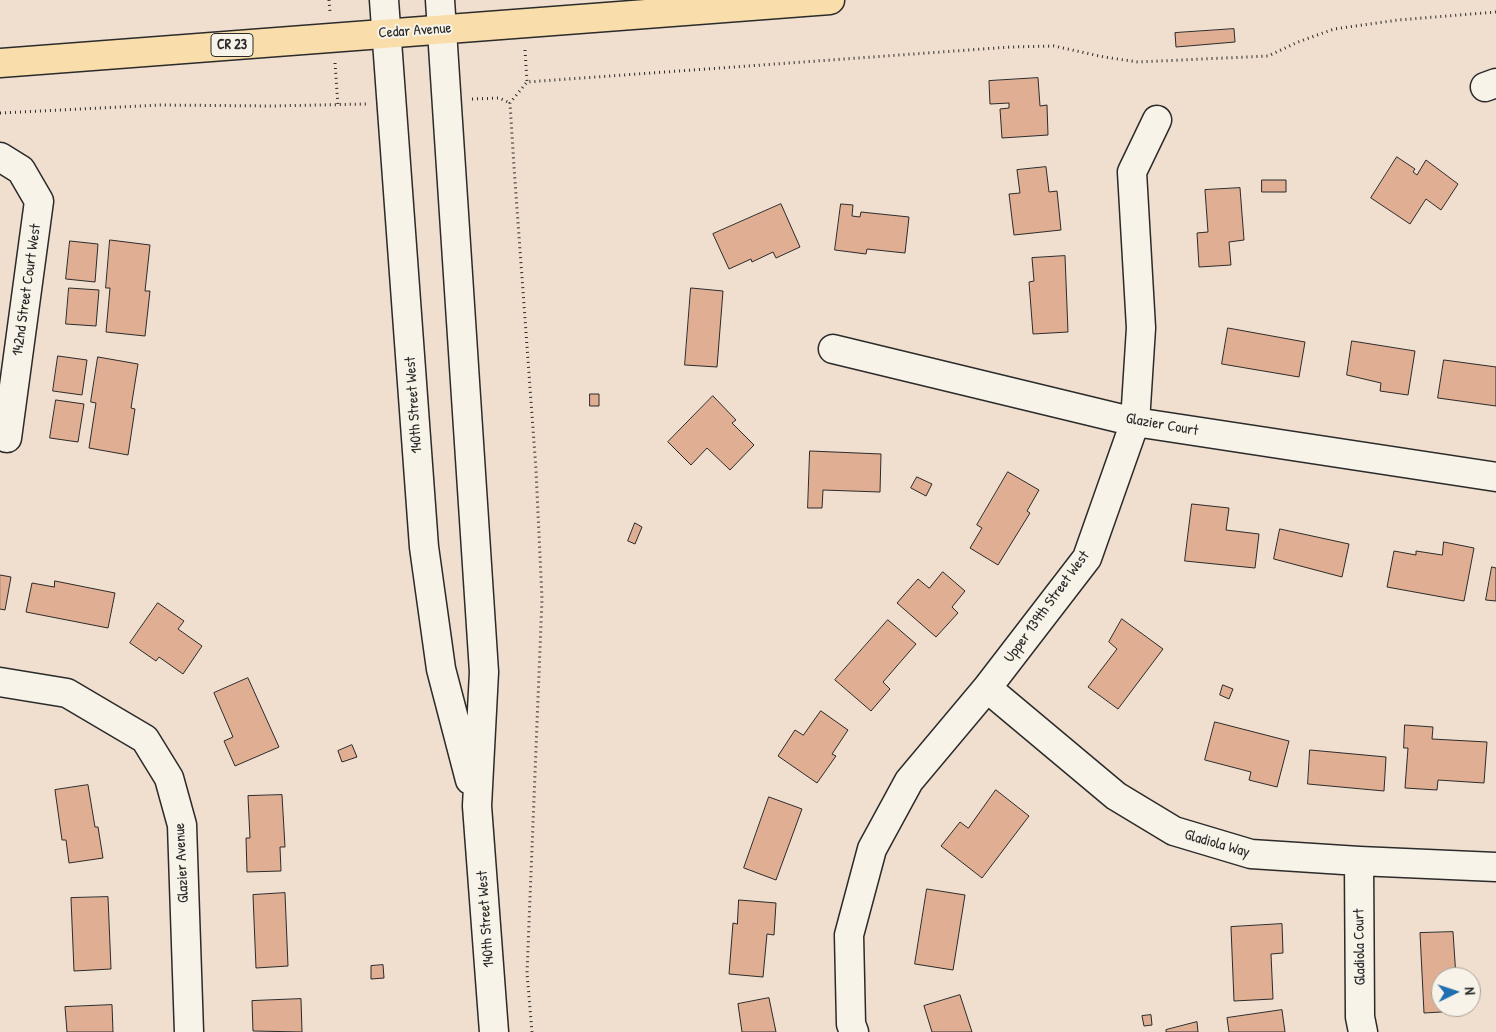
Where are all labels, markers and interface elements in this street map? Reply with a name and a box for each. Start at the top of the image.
street label: Cedar Avenue [378,19,452,43]
road number: CR 23 [211,34,253,56]
street label: 142nd Street Court West [9,223,45,357]
street label: 140th Street West [402,356,426,454]
street label: Glazier Court [1124,410,1200,440]
street label: Upper 139th Street West [1001,548,1093,666]
street label: Glazier Avenue [171,823,193,903]
street label: Gladiola Way [1182,826,1252,862]
street label: 140th Street West [474,870,498,968]
street label: Gladiola Court [1350,908,1370,986]
north arrow [1431,967,1481,1017]
text: N [1461,987,1480,995]

